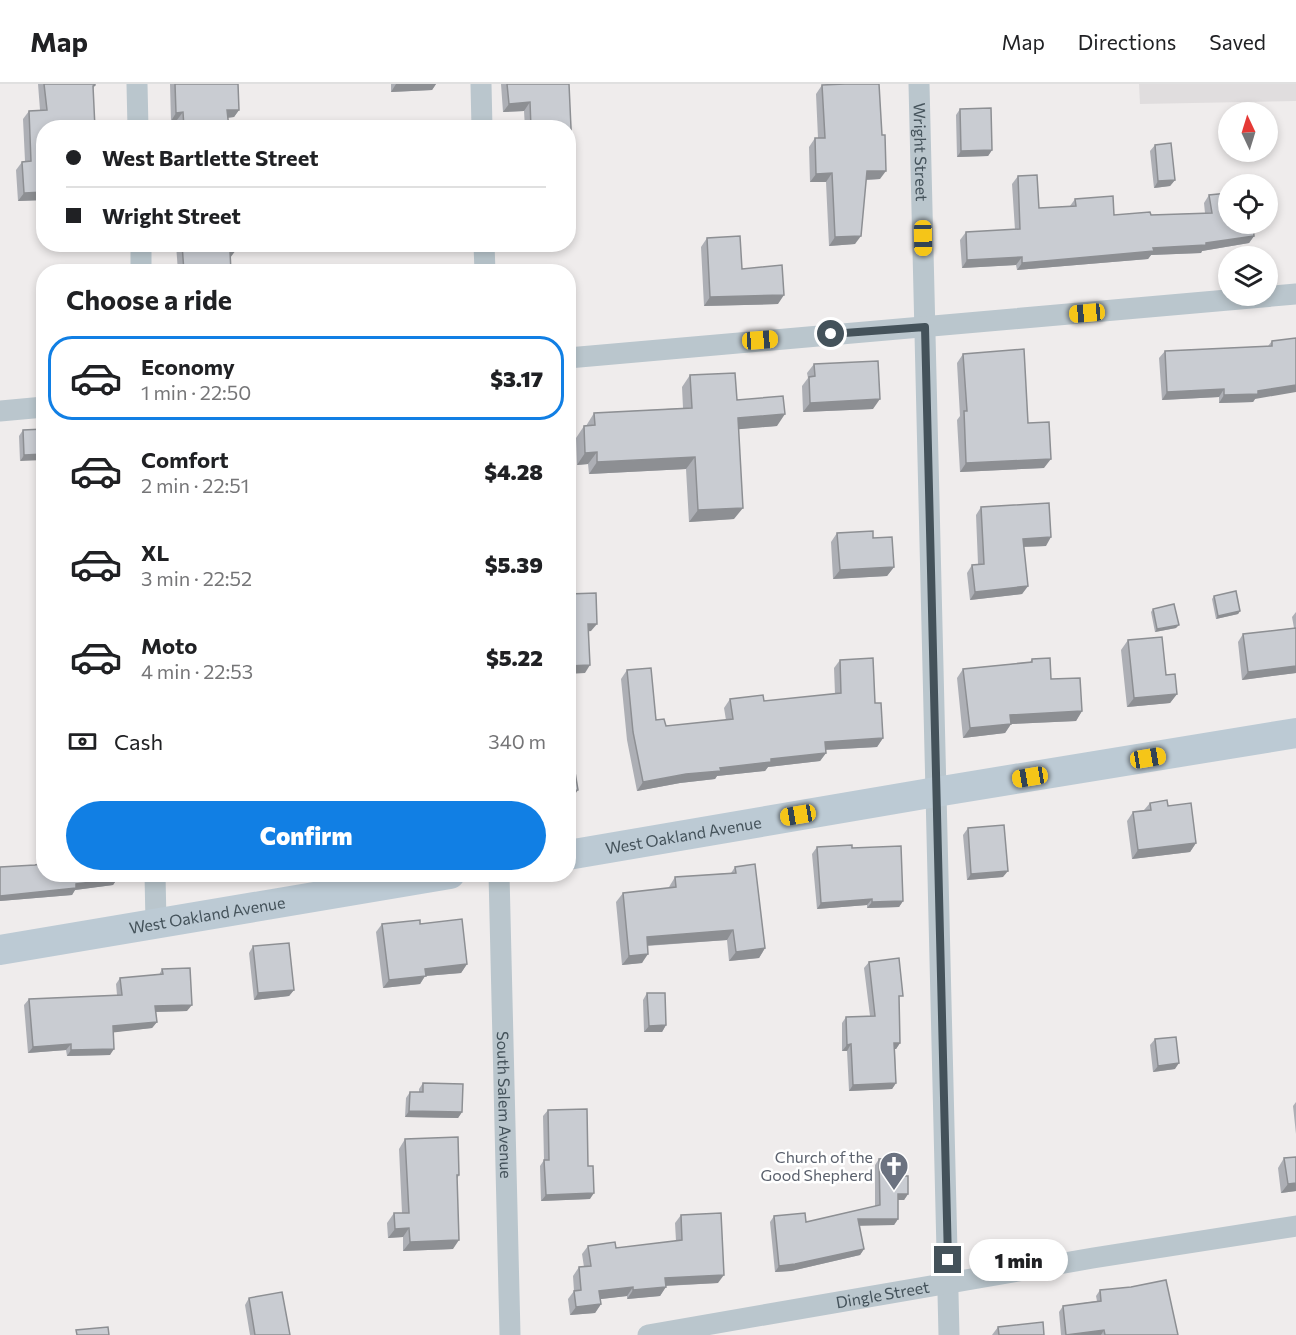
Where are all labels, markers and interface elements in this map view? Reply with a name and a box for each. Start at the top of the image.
text: Map [30,24,88,58]
text: Map [1002,29,1045,54]
text: Directions [1078,29,1176,54]
text: Saved [1209,29,1266,54]
street label: Wright Street [910,102,932,202]
north arrow [1218,102,1278,162]
map controls [1218,102,1278,306]
text: West Bartlette Street [102,144,318,171]
button: locate [1218,174,1278,234]
text: Wright Street [102,202,241,229]
car [914,220,932,256]
button: layers [1218,246,1278,306]
text: Choose a ride [66,283,232,316]
car [1068,302,1106,324]
route start [817,320,844,347]
car [741,330,779,350]
icon: car [69,351,123,405]
text: Economy [141,353,235,380]
text: $3.17 [490,365,543,392]
text: 1 min · 22:50 [141,380,251,404]
icon: car [69,444,123,498]
text: Comfort [141,446,229,473]
text: $4.28 [484,458,543,485]
text: 2 min · 22:51 [141,473,249,497]
icon: car [69,537,123,591]
text: XL [141,539,169,566]
text: $5.39 [485,551,543,578]
text: 3 min · 22:52 [141,566,252,590]
icon: car [69,630,123,684]
text: Moto [141,632,197,659]
text: $5.22 [486,644,543,671]
text: 4 min · 22:53 [141,659,253,683]
icon: cash [66,725,99,758]
text: Cash [114,728,163,755]
text: 340 m [488,729,546,753]
car [1129,746,1167,770]
car [1011,765,1049,789]
button: Confirm [66,801,546,870]
car [779,803,817,827]
street label: West Oakland Avenue [604,812,763,857]
street label: West Oakland Avenue [127,892,286,937]
street label: South Salem Avenue [494,1031,516,1179]
place label: Church of the Good Shepherd [760,1147,873,1184]
church icon: Church of the Good Shepherd [878,1150,910,1192]
callout: 1 min [969,1239,1068,1281]
route end [934,1246,961,1273]
text: 1 min [994,1248,1043,1272]
street label: Dingle Street [834,1276,931,1311]

